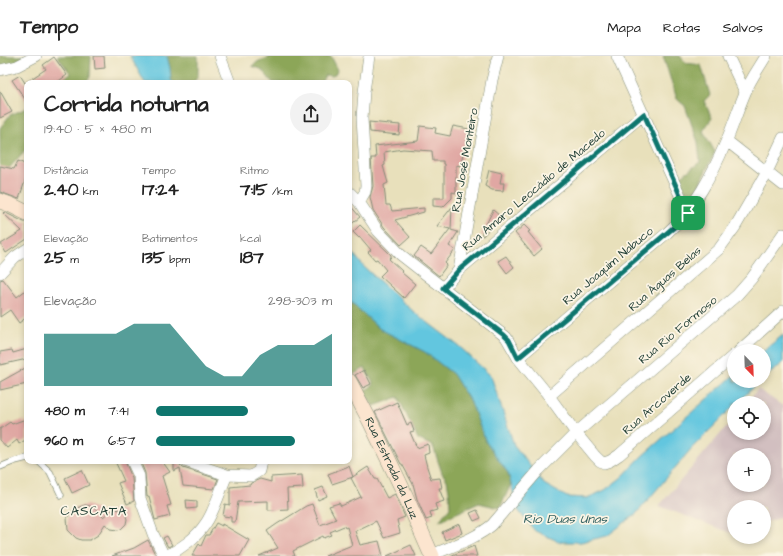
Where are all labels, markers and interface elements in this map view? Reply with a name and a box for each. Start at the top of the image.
text: Tempo [20,14,78,41]
text: Mapa [607,18,641,38]
text: Rotas [663,18,701,38]
text: Salvos [723,18,763,38]
text: Corrida noturna [44,89,209,120]
button: share [290,93,332,135]
street label: Rua José Monteiro [447,106,483,213]
text: 19:40 · 5 × 480 m [44,120,151,138]
street label: Rua Amaro Leocádio de Macedo [459,125,609,255]
text: Distância [44,163,88,178]
text: Tempo [142,163,176,178]
text: Ritmo [240,163,269,178]
text: 2.40 [44,178,78,202]
text: 17:24 [142,178,179,202]
text: 7:15 [240,178,268,202]
text: km [78,184,98,199]
text: /km [268,184,292,199]
pin [671,196,705,230]
icon: arrive [677,202,699,224]
street label: Rua Joaquim Nabuco [559,223,657,309]
text: Elevação [44,231,88,246]
text: Batimentos [142,231,198,246]
text: kcal [240,231,261,246]
street label: Rua Águas Belas [625,243,706,316]
text: 25 [44,246,66,270]
text: 135 [142,246,165,270]
text: 187 [240,246,264,270]
text: m [66,252,79,267]
text: bpm [165,252,190,267]
text: Elevação [44,292,96,310]
text: 298–303 m [268,292,332,310]
street label: Rua Rio Formoso [635,292,721,368]
north arrow [727,344,771,388]
map controls [727,344,771,544]
street label: Rua Arcoverde [619,369,695,439]
button: locate [727,396,771,440]
text: 480 m [44,402,85,420]
text: 7:41 [108,402,129,420]
street label: Rua Estrada da Luz [361,414,423,522]
text: 960 m [44,432,83,450]
text: 6:57 [108,432,136,450]
button: + [727,448,771,492]
button: − [727,500,771,544]
district label: CASCATA [61,502,127,520]
water label: Rio Duas Unas [523,510,609,528]

